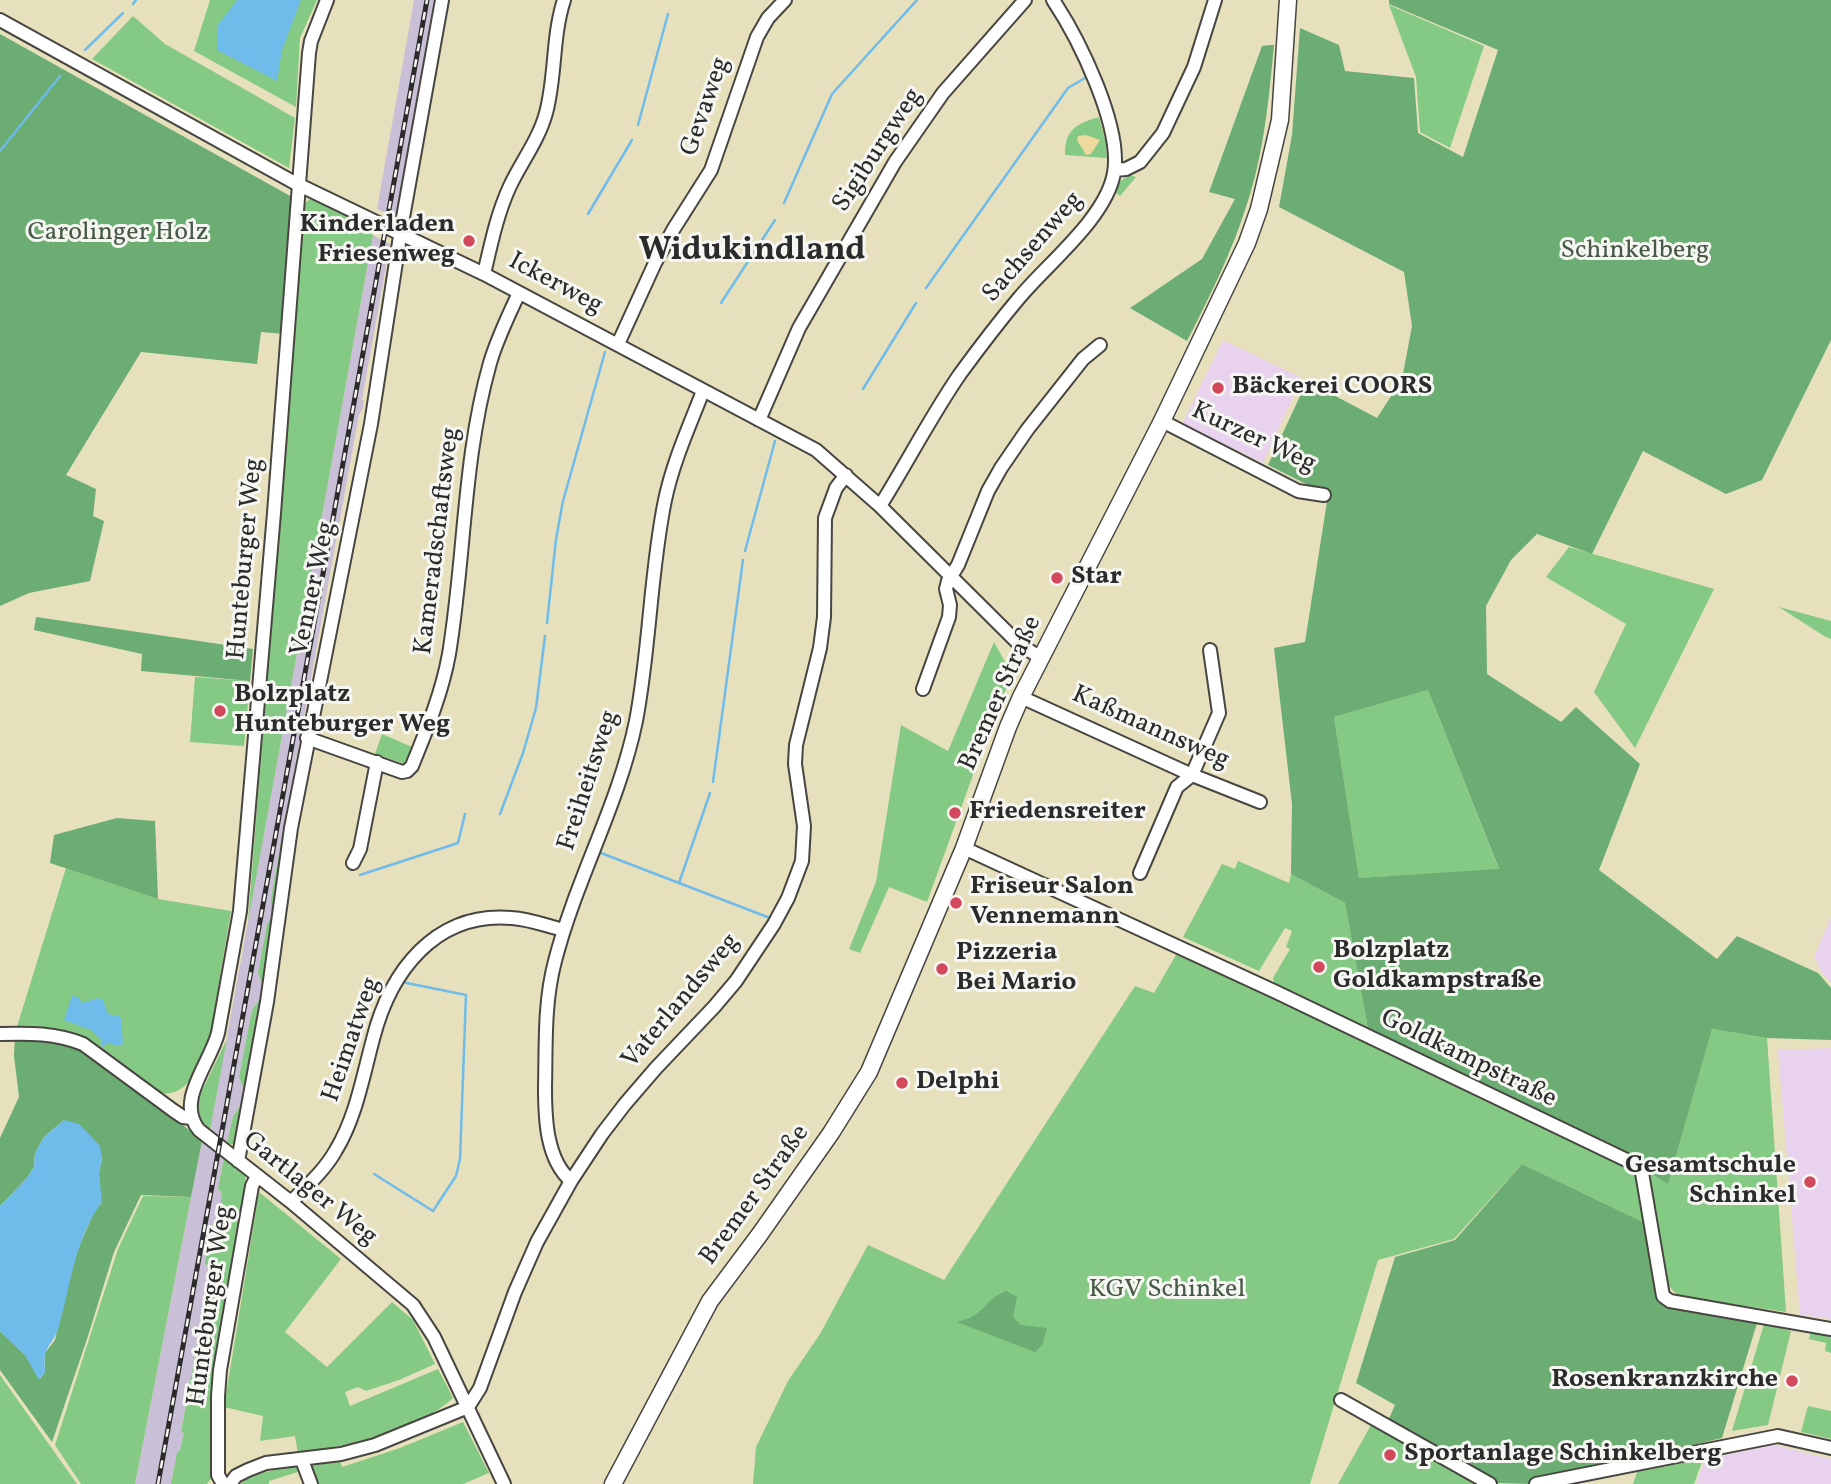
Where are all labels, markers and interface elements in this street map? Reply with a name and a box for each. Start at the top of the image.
street label: Gevaweg [676,53,738,161]
street label: Sigiburgweg [827,83,931,219]
street label: Sachsenweg [977,186,1091,310]
place label: Kinderladen Friesenweg [300,210,455,272]
park label: Carolinger Holz [27,218,209,250]
marker: Kinderladen Friesenweg [461,233,477,249]
district label: Widukindland [639,233,865,273]
park label: Schinkelberg [1561,236,1709,268]
street label: Ickerweg [502,247,608,323]
place label: Bäckerei COORS [1232,372,1432,404]
marker: Bäckerei COORS [1210,380,1226,396]
street label: Kurzer Weg [1186,396,1320,482]
street label: Kameradschaftsweg [410,425,468,657]
street label: Hunteburger Weg [223,457,271,661]
street label: Venner Weg [286,519,344,659]
place label: Star [1071,562,1122,594]
marker: Star [1049,570,1065,586]
street label: Bremer Straße [954,612,1050,776]
place label: Bolzplatz Hunteburger Weg [234,680,450,742]
street label: Kaßmannsweg [1066,680,1234,778]
marker: Bolzplatz Hunteburger Weg [212,703,228,719]
street label: Freiheitsweg [553,707,627,855]
place label: Friedensreiter [969,797,1146,829]
marker: Friedensreiter [947,805,963,821]
place label: Friseur Salon Vennemann [970,872,1134,934]
marker: Friseur Salon Vennemann [948,895,964,911]
street label: Vaterlandsweg [616,928,748,1076]
place label: Bolzplatz Goldkampstraße [1333,936,1542,998]
place label: Pizzeria Bei Mario [956,938,1076,1000]
marker: Bolzplatz Goldkampstraße [1311,959,1327,975]
marker: Pizzeria Bei Mario [934,961,950,977]
street label: Heimatweg [317,974,389,1106]
street label: Goldkampstraße [1375,1004,1561,1116]
place label: Delphi [916,1067,1000,1099]
marker: Delphi [894,1075,910,1091]
street label: Bremer Straße [695,1120,817,1272]
street label: Gartlager Weg [235,1126,383,1254]
place label: Gesamtschule Schinkel [1625,1151,1796,1212]
marker: Gesamtschule Schinkel [1802,1174,1818,1190]
street label: Hunteburger Weg [182,1204,242,1408]
park label: KGV Schinkel [1089,1275,1245,1307]
place label: Rosenkranzkirche [1551,1365,1778,1397]
marker: Rosenkranzkirche [1784,1373,1800,1389]
place label: Sportanlage Schinkelberg [1404,1439,1721,1471]
marker: Sportanlage Schinkelberg [1382,1447,1398,1463]

